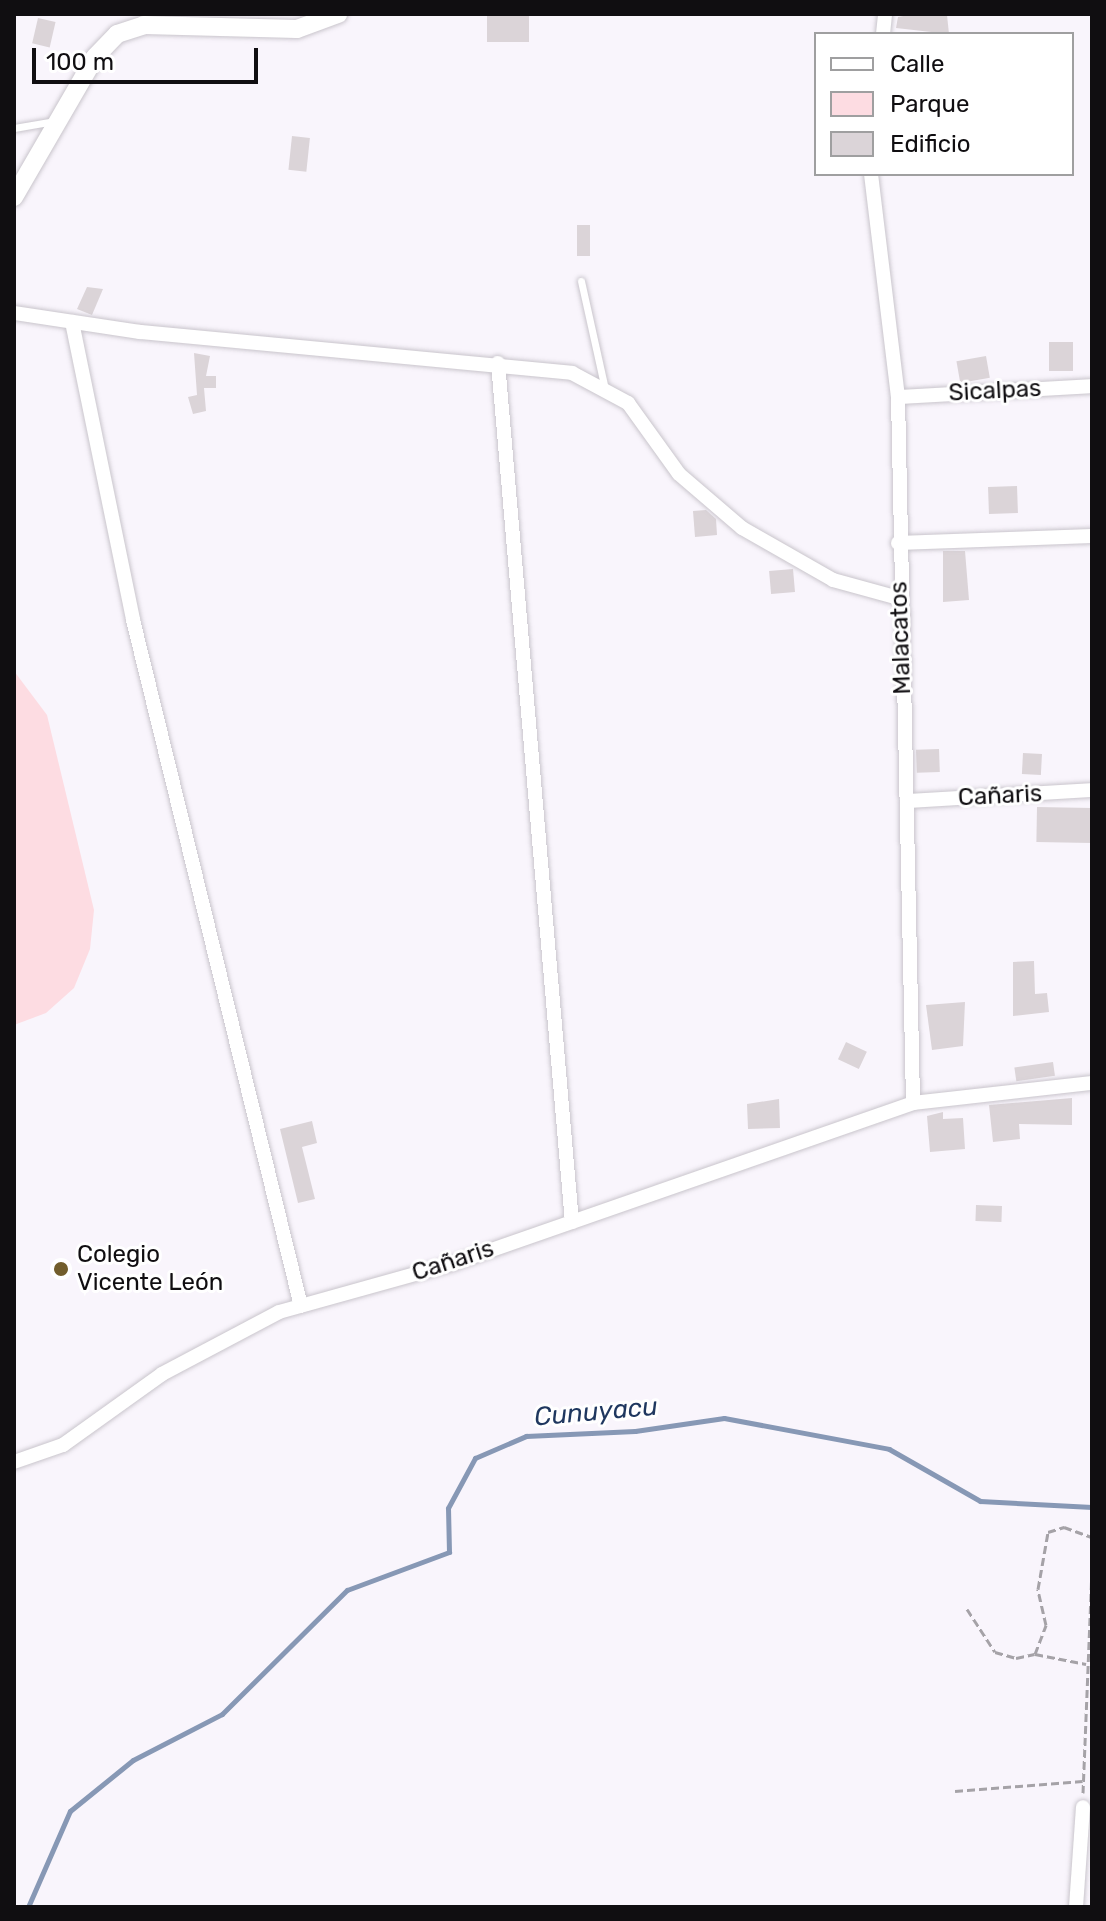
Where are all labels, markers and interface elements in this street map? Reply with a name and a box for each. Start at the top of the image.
scale bar [36,32,262,82]
legend [814,32,1074,176]
text: 100 m [46,48,114,76]
text: Calle [890,50,944,78]
text: Parque [890,90,969,118]
text: Edificio [890,130,971,158]
street label: Sicalpas [948,374,1042,408]
street label: Malacatos [885,581,917,695]
street label: Cañaris [957,779,1043,813]
street label: Cañaris [409,1234,497,1288]
place label: Colegio Vicente León [77,1241,223,1297]
marker: Colegio Vicente León [52,1260,70,1278]
water label: Cunuyacu [533,1391,659,1433]

